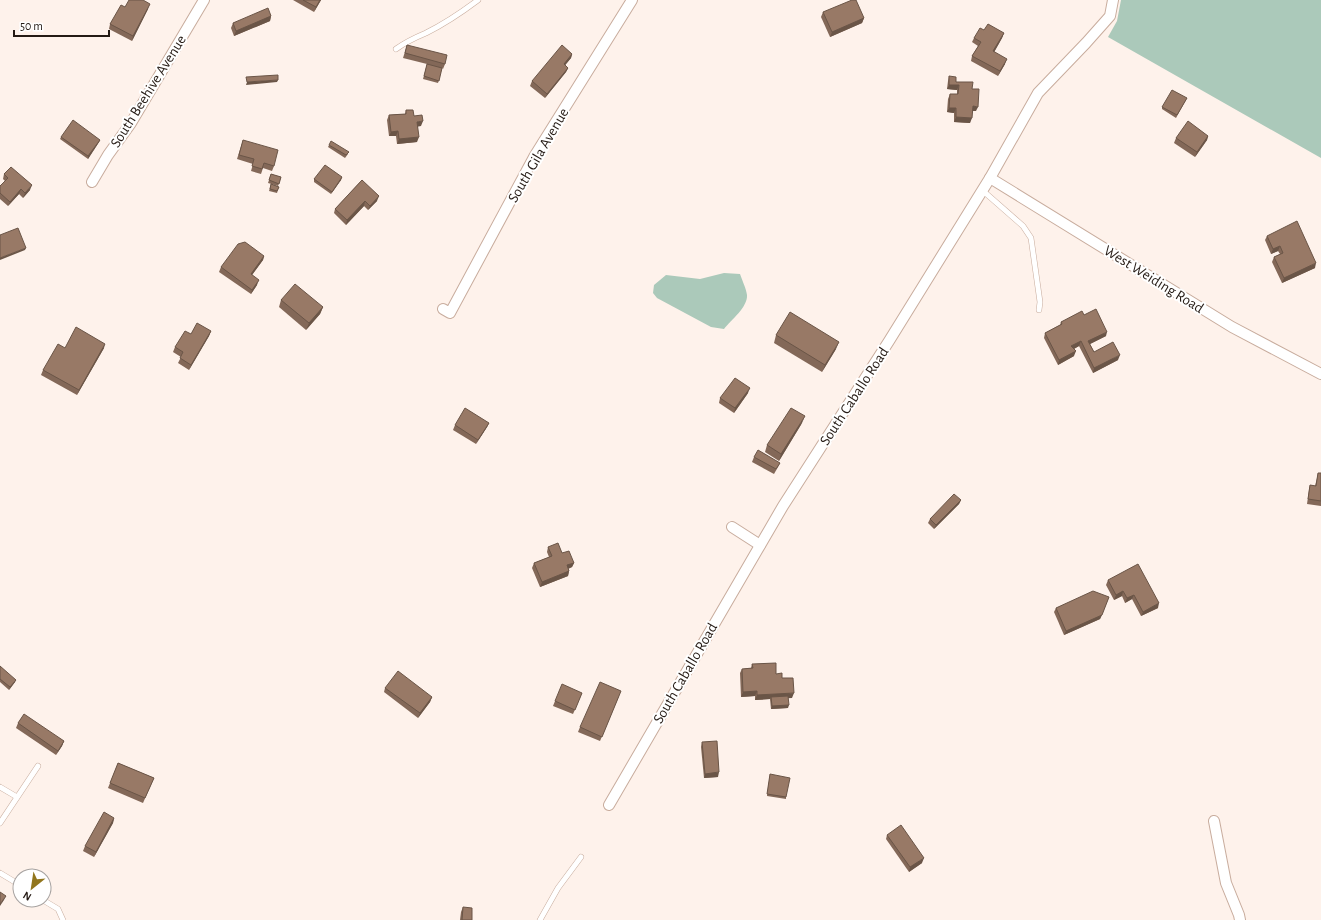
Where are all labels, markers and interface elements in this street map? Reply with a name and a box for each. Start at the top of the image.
scale bar [14,12,109,38]
text: 50 m [20,20,43,32]
street label: South Beehive Avenue [108,32,189,150]
street label: South Gila Avenue [505,105,572,205]
street label: West Weiding Road [1101,243,1206,316]
street label: South Caballo Road [817,344,892,448]
street label: South Caballo Road [651,620,720,726]
north arrow [12,868,52,908]
text: N [21,890,33,903]

